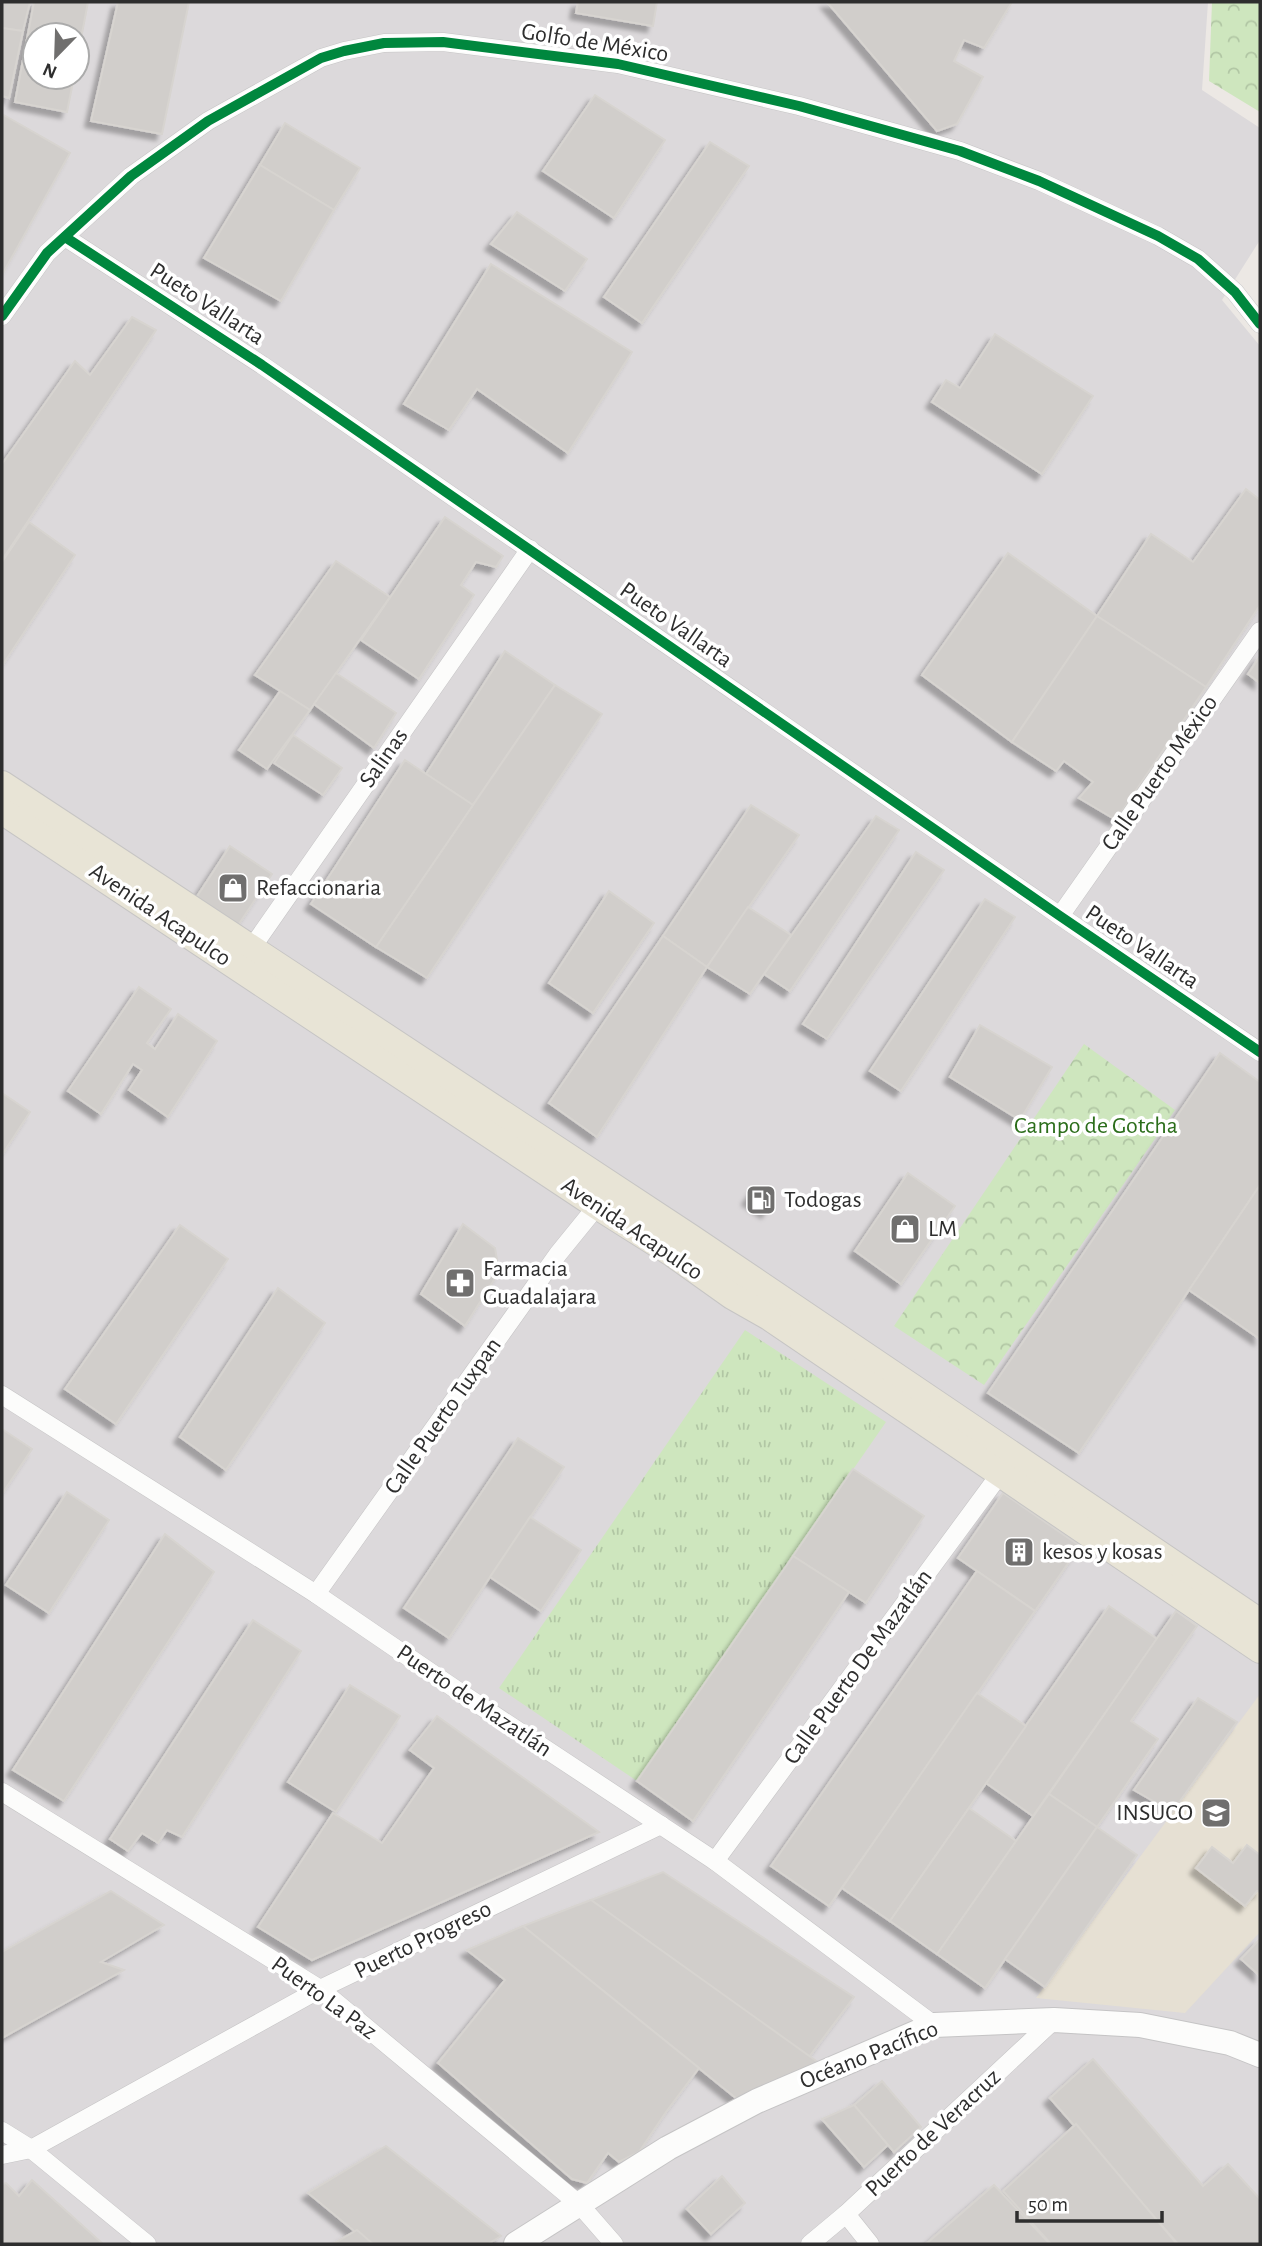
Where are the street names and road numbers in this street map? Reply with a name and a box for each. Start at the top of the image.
street label: Golfo de México [520,20,670,66]
street label: Pueto Vallarta [146,258,268,350]
street label: Pueto Vallarta [615,578,737,672]
street label: Calle Puerto México [1098,691,1222,855]
street label: Salinas [355,724,413,792]
street label: Avenida Acapulco [85,859,235,971]
street label: Pueto Vallarta [1081,900,1203,994]
street label: Avenida Acapulco [557,1173,707,1285]
street label: Calle Puerto Tuxpan [380,1333,506,1499]
street label: Calle Puerto De Mazatlán [779,1565,937,1769]
street label: Puerto de Mazatlán [392,1640,556,1762]
street label: Puerto Progreso [351,1897,495,1983]
street label: Puerto La Paz [267,1952,381,2044]
street label: Océano Pacífico [796,2016,942,2094]
street label: Puerto de Veracruz [861,2065,1005,2201]

